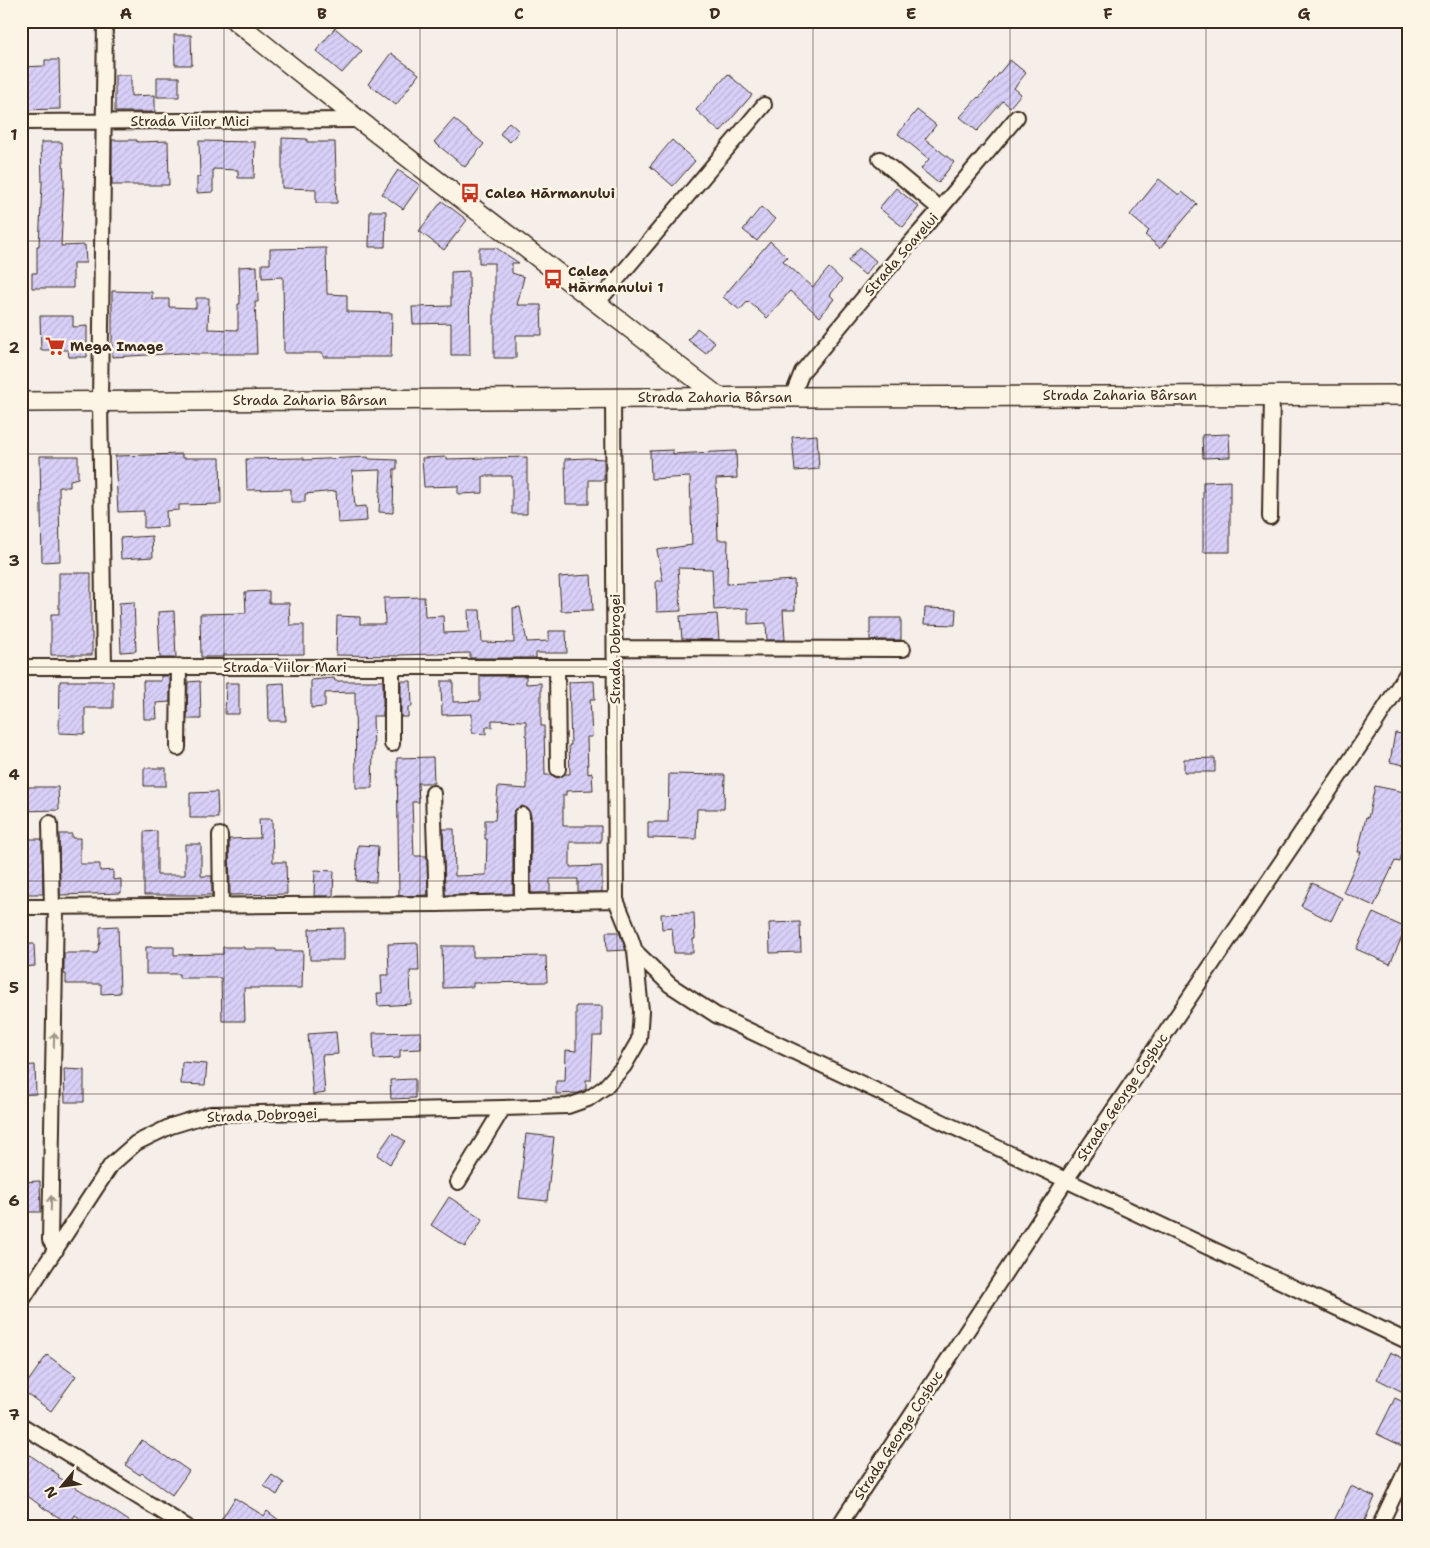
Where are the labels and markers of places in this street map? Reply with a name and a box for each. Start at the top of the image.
bus stop icon: Calea Hărmanului [459,182,481,204]
place label: Calea Hărmanului [485,184,615,202]
place label: Calea Hărmanului 1 [568,262,664,296]
bus stop icon: Calea Hărmanului 1 [542,268,564,290]
supermarket icon: Mega Image [44,335,66,357]
place label: Mega Image [70,337,164,355]

